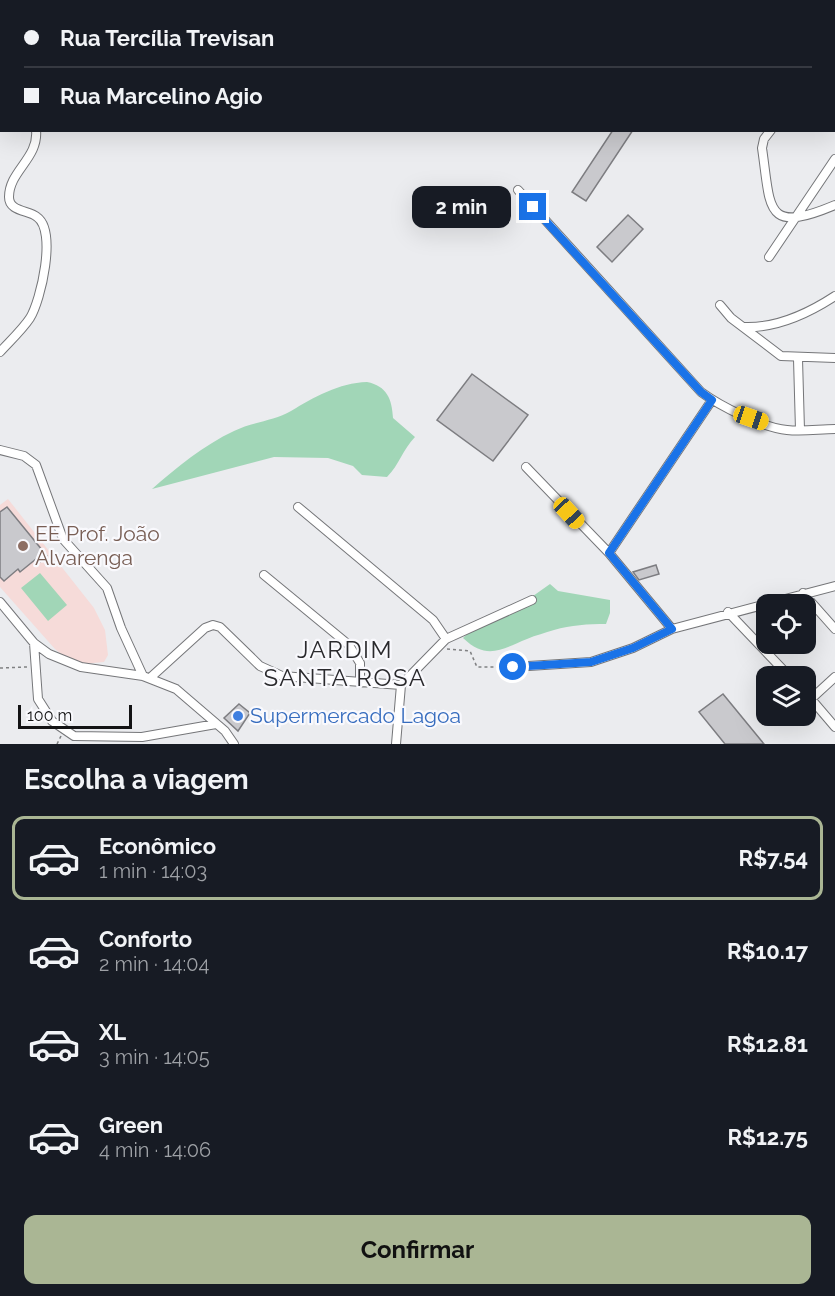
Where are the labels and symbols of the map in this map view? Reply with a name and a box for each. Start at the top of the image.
callout: 2 min [413,186,512,228]
route end [519,193,546,220]
car [731,404,771,432]
car [550,494,588,532]
place label: EE Prof. João Alvarenga [35,521,160,570]
marker: EE Prof. João Alvarenga [16,539,30,553]
district label: JARDIM SANTA ROSA [264,635,426,692]
route start [499,653,526,680]
scale bar [18,702,132,730]
place label: Supermercado Lagoa [250,703,461,728]
marker: Supermercado Lagoa [231,709,245,723]

